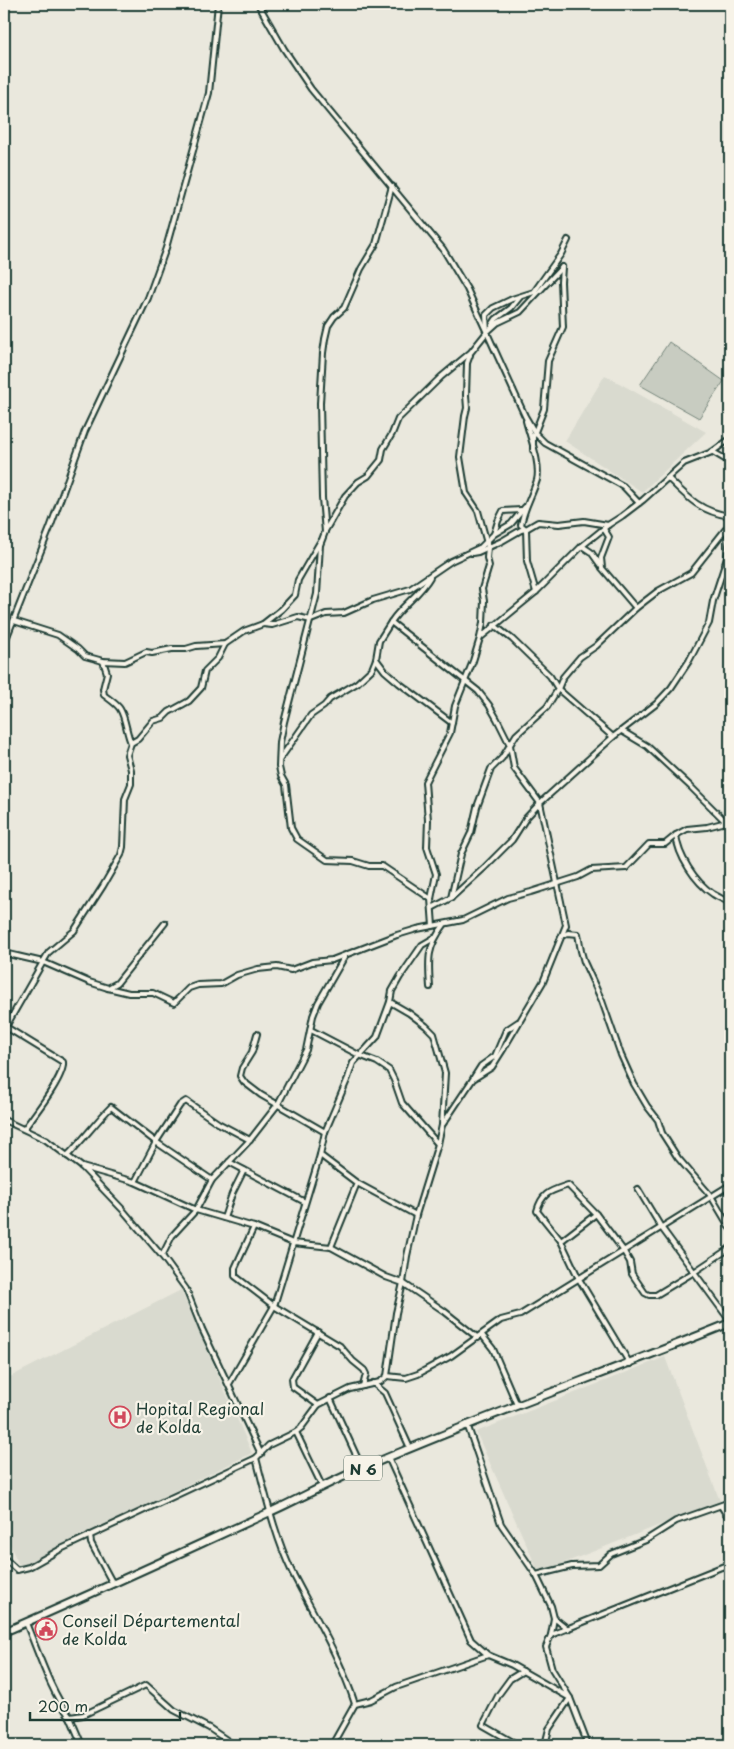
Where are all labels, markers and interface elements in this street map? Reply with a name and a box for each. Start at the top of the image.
place label: Hopital Regional de Kolda [136,1396,264,1438]
hospital icon: Hopital Regional de Kolda [108,1405,132,1429]
road number: N 6 [344,1456,382,1480]
place label: Conseil Départemental de Kolda [62,1608,240,1650]
public building icon: Conseil Départemental de Kolda [34,1617,58,1641]
scale bar [30,1689,180,1721]
text: 200 m [38,1694,88,1717]

